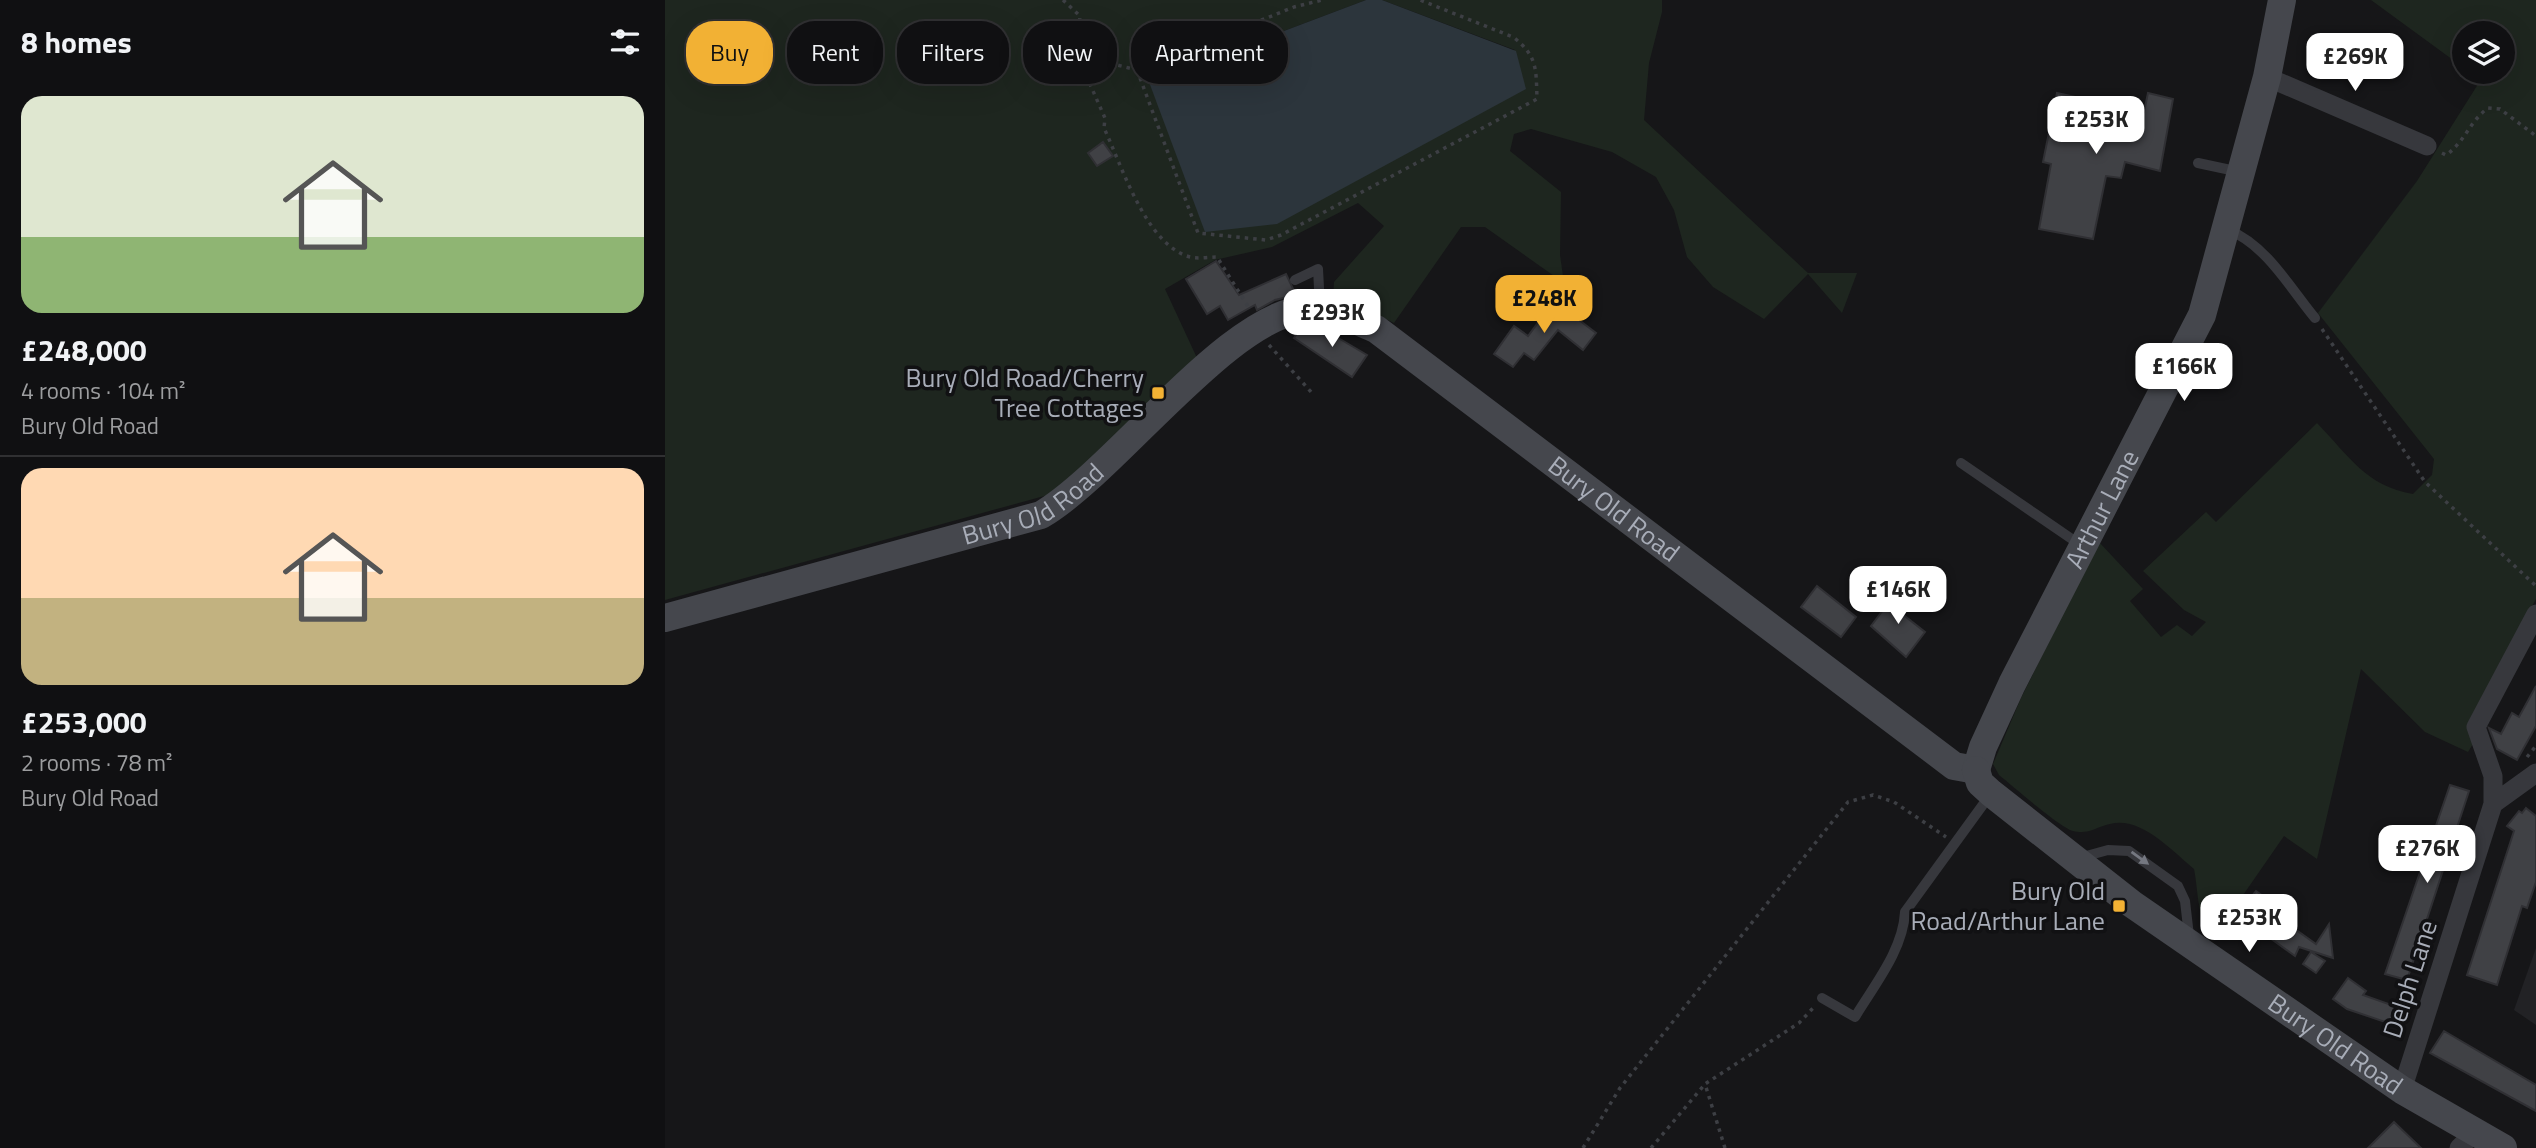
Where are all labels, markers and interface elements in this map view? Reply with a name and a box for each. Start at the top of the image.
text: 8 homes [21,19,132,65]
chip: Buy [686,21,773,84]
chip: Rent [787,21,883,84]
chip: Filters [897,21,1009,84]
chip: New [1023,21,1117,84]
chip: Apartment [1131,21,1288,84]
map controls [2452,21,2515,84]
button: layers [2452,21,2515,84]
icon: filters [606,23,644,61]
pin: £269K [2306,34,2404,93]
text: £269K [2322,38,2388,73]
pin: £253K [2047,96,2145,156]
text: £253K [2063,101,2129,136]
icon: home [270,142,396,268]
pin: £248K [1495,276,1593,335]
text: £248K [1511,280,1577,315]
pin: £293K [1283,290,1381,349]
text: £293K [1299,294,1365,329]
text: £248,000 [21,327,147,373]
pin: £166K [2135,344,2233,403]
text: £166K [2151,348,2217,383]
place label: Bury Old Road/Cherry Tree Cottages [906,358,1144,427]
text: 4 rooms · 104 m² [21,373,185,408]
marker: Bury Old Road/Cherry Tree Cottages [1150,385,1166,401]
text: Bury Old Road [21,408,159,443]
street label: Arthur Lane [2055,443,2148,575]
street label: Bury Old Road [1540,446,1688,571]
street label: Bury Old Road [958,453,1112,555]
icon: home [270,514,396,640]
pin: £146K [1849,566,1947,626]
text: £146K [1865,571,1931,606]
text: £253,000 [21,699,147,745]
text: 2 rooms · 78 m² [21,745,172,780]
text: Bury Old Road [21,780,159,815]
pin: £276K [2378,826,2476,885]
text: £276K [2394,830,2460,865]
one-way arrow [2130,851,2148,866]
place label: Bury Old Road/Arthur Lane [1910,871,2105,940]
pin: £253K [2200,894,2298,954]
marker: Bury Old Road/Arthur Lane [2111,898,2127,914]
text: £253K [2216,899,2282,934]
street label: Delph Lane [2372,915,2447,1043]
street label: Bury Old Road [2260,983,2411,1104]

